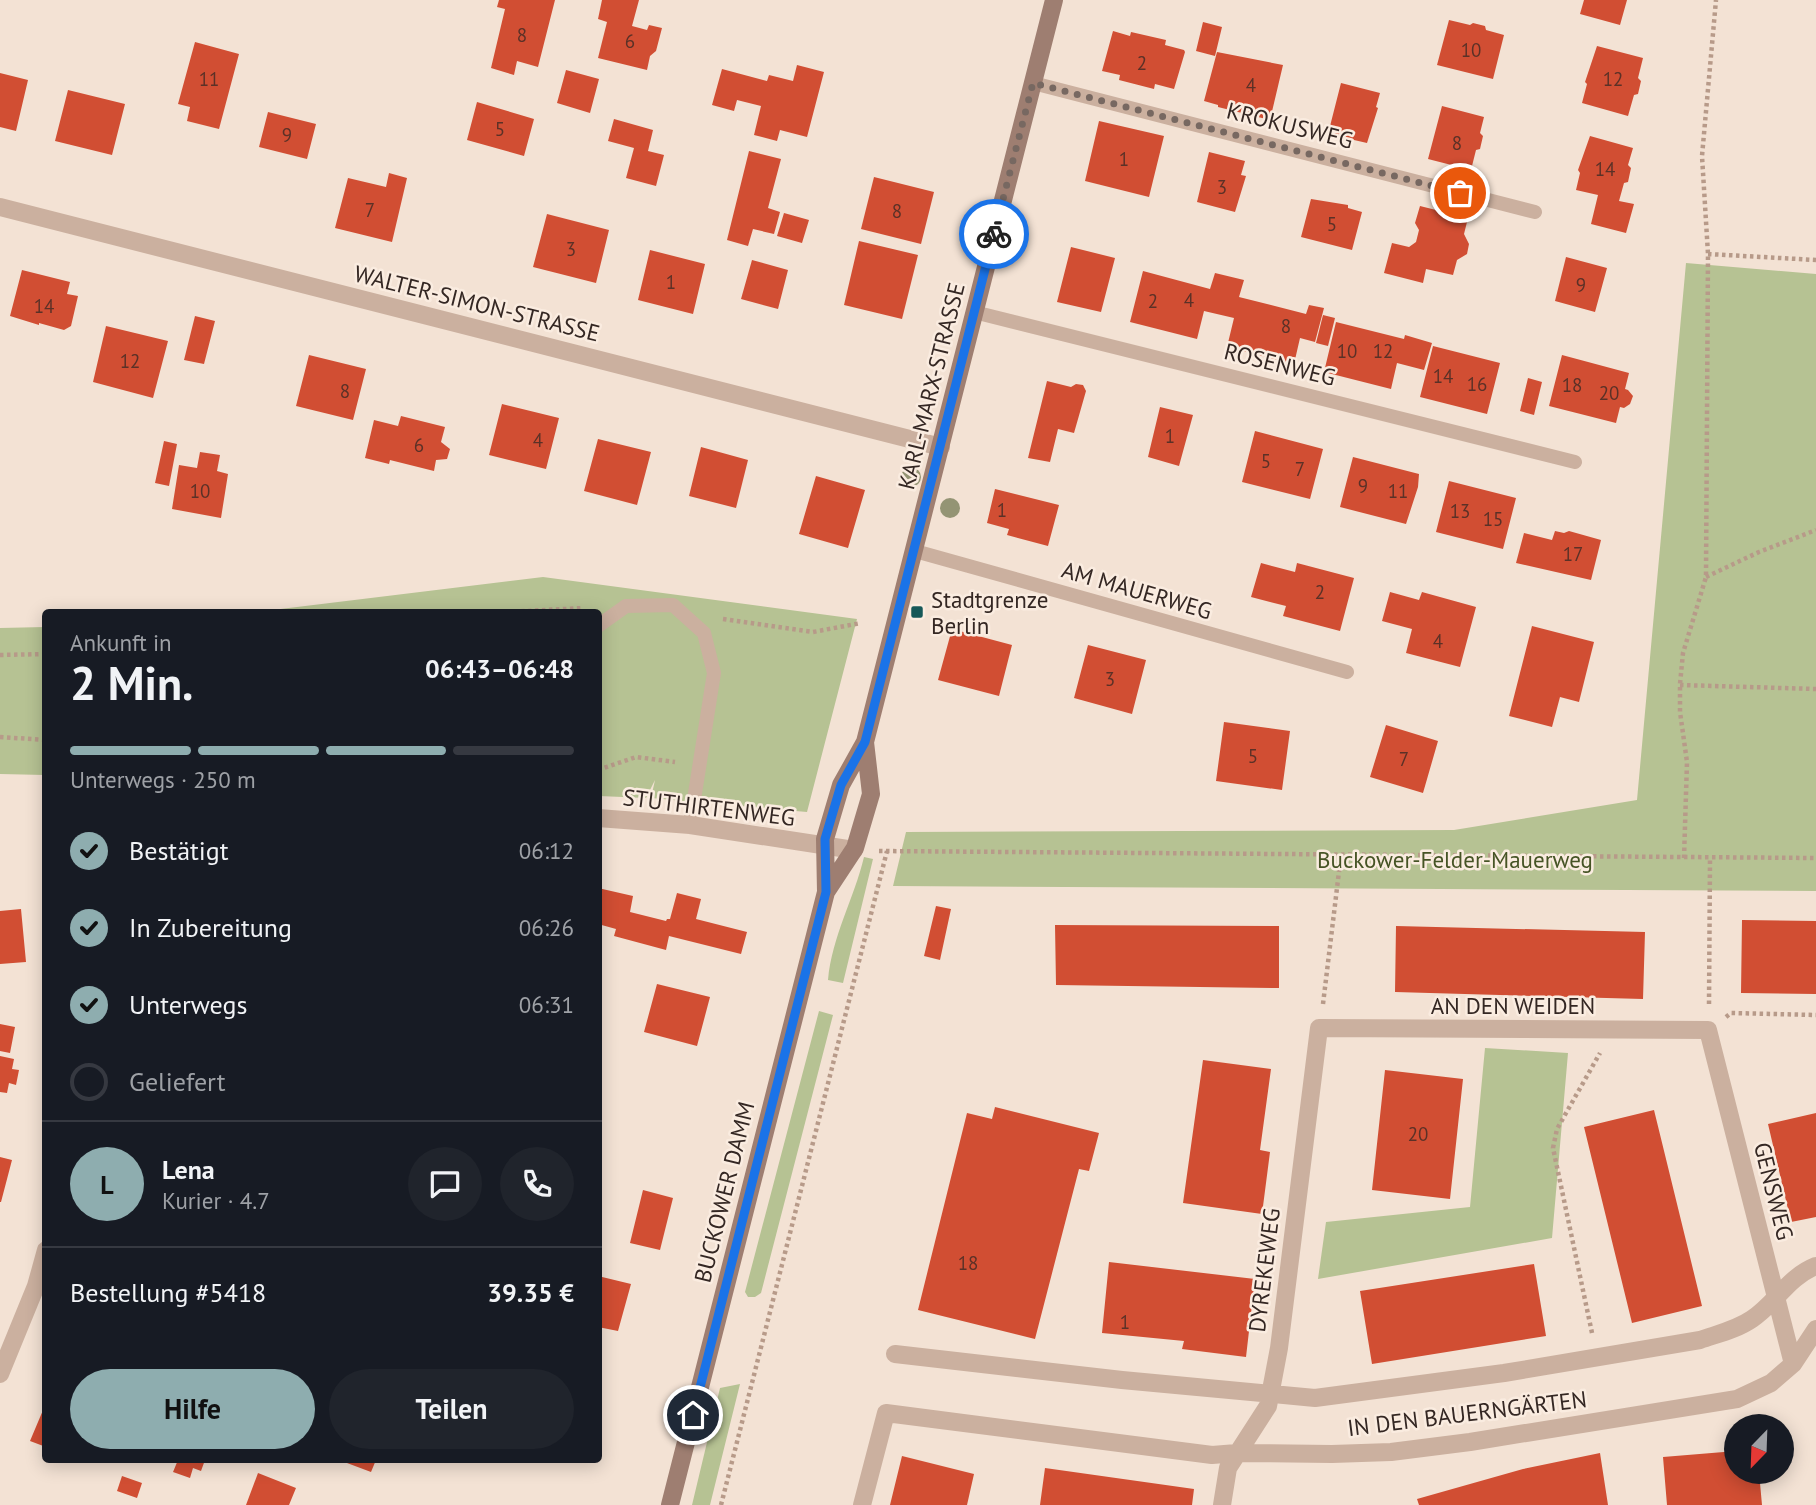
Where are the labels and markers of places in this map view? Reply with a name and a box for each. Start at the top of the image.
pin [1430,163,1490,223]
place label: Stadtgrenze Berlin [931,585,1048,640]
marker: Stadtgrenze Berlin [909,604,925,620]
pin [663,1385,723,1445]

